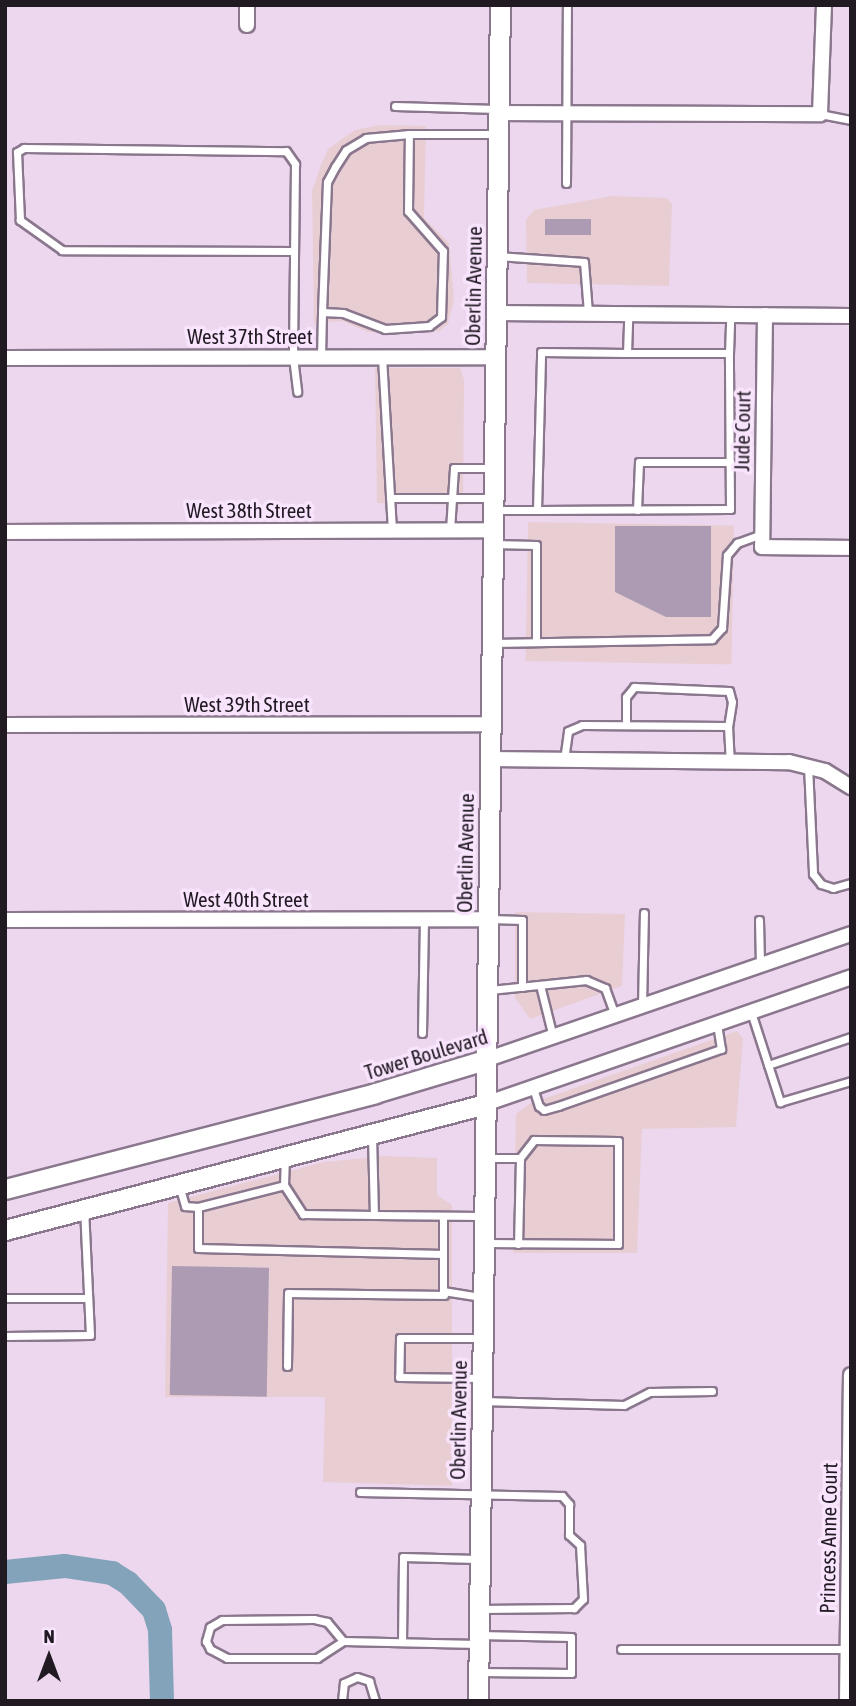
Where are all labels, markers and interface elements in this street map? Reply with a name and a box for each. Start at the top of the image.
street label: Oberlin Avenue [459,226,487,346]
street label: West 37th Street [187,323,313,349]
street label: Jude Court [729,390,755,472]
street label: West 38th Street [186,497,312,523]
street label: West 39th Street [184,691,310,717]
street label: Oberlin Avenue [451,793,479,913]
street label: West 40th Street [183,886,309,912]
street label: Tower Boulevard [361,1023,491,1085]
street label: Oberlin Avenue [444,1360,472,1480]
street label: Princess Anne Court [814,1462,842,1614]
north arrow [14,1622,84,1692]
text: N [43,1625,55,1647]

